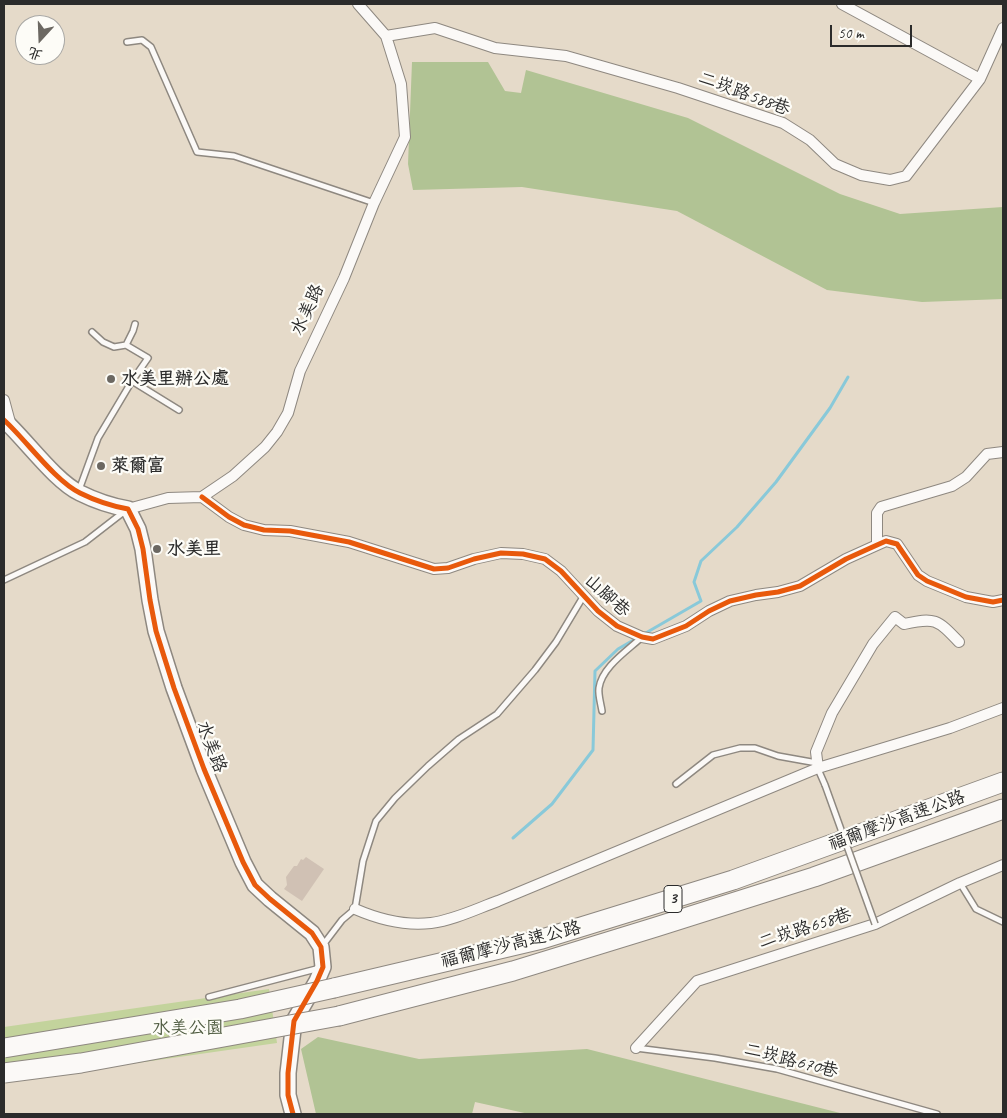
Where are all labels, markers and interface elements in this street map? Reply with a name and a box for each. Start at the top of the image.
north arrow [15,15,65,65]
scale bar [832,15,914,47]
text: 50 m [838,24,864,43]
text: 北 [26,43,45,64]
street label: 二崁路588巷 [695,67,793,121]
street label: 水美路 [287,281,329,339]
place label: 水美里辦公處 [121,368,229,390]
marker: 水美里辦公處 [105,373,117,385]
place label: 萊爾富 [111,455,165,477]
marker: 萊爾富 [95,460,107,472]
place label: 水美里 [167,538,221,560]
marker: 水美里 [151,543,163,555]
street label: 山腳巷 [580,570,634,622]
street label: 水美路 [191,718,231,776]
street label: 福爾摩沙高速公路 [826,786,968,856]
road number: 3 [664,886,682,912]
street label: 二崁路658巷 [756,904,854,954]
street label: 福爾摩沙高速公路 [439,917,583,973]
park label: 水美公園 [152,1017,224,1039]
street label: 二崁路670巷 [742,1039,840,1083]

